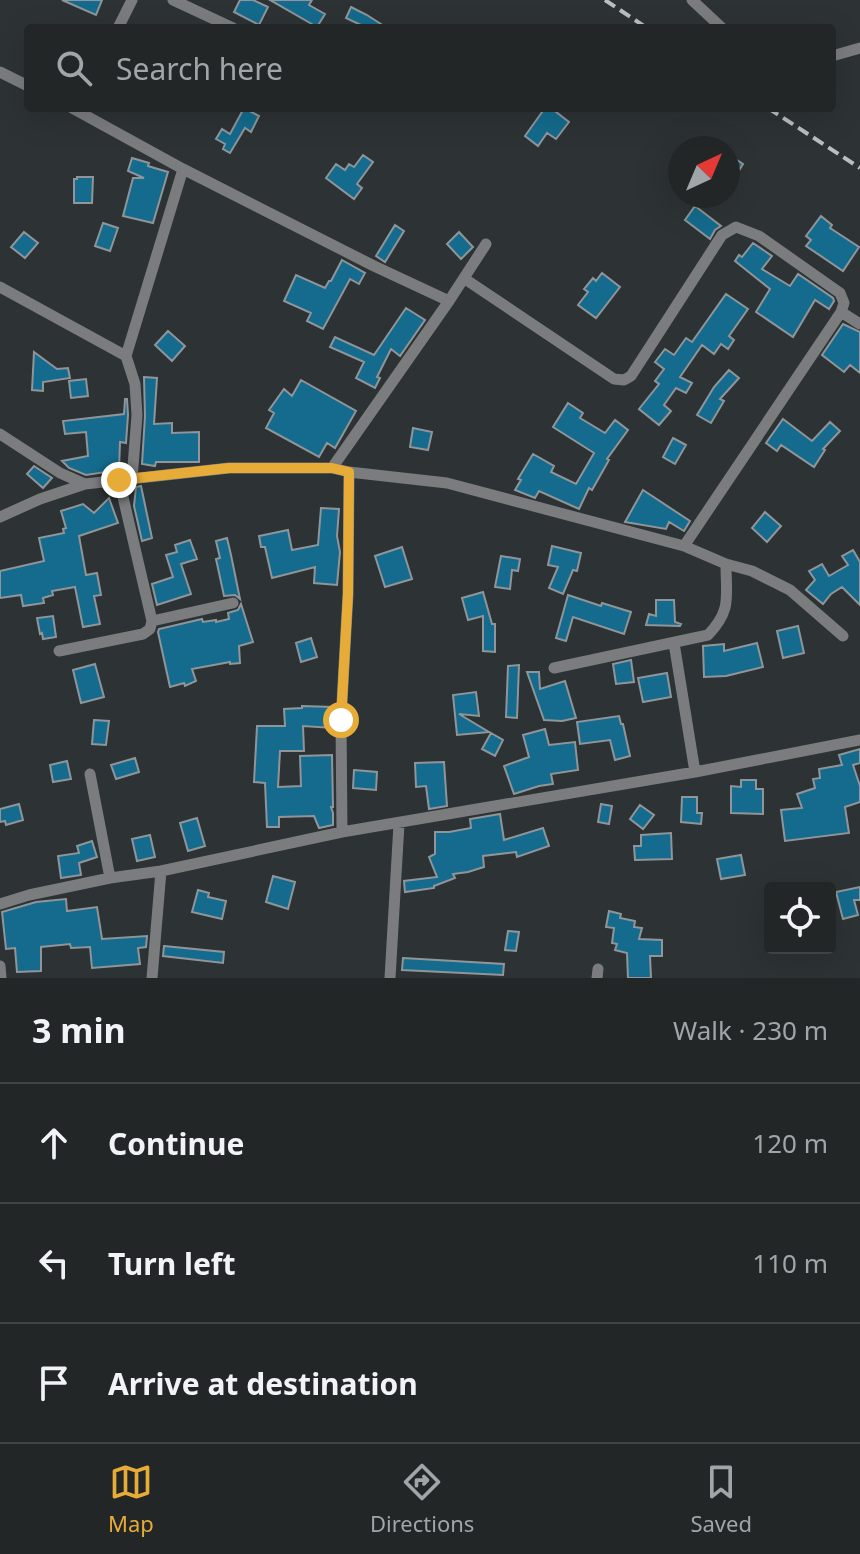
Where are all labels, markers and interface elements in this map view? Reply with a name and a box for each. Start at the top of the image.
search box [24,24,836,112]
icon: search [52,46,96,90]
text: Search here [116,48,283,89]
north arrow [668,136,740,208]
route end [101,462,137,498]
route start [323,702,359,738]
map controls [764,882,836,954]
button: locate [764,882,836,954]
text: 3 min [32,1007,126,1053]
text: Walk · 230 m [673,1012,828,1048]
icon: ahead [32,1121,76,1165]
text: Continue [108,1123,244,1164]
text: 120 m [752,1125,828,1161]
icon: left [32,1241,76,1285]
text: Turn left [108,1243,236,1284]
text: 110 m [752,1245,828,1281]
icon: arrive [32,1361,76,1405]
text: Arrive at destination [108,1363,418,1404]
tab: Map [108,1460,154,1538]
tab: Directions [370,1460,474,1538]
tab: Saved [690,1460,752,1538]

